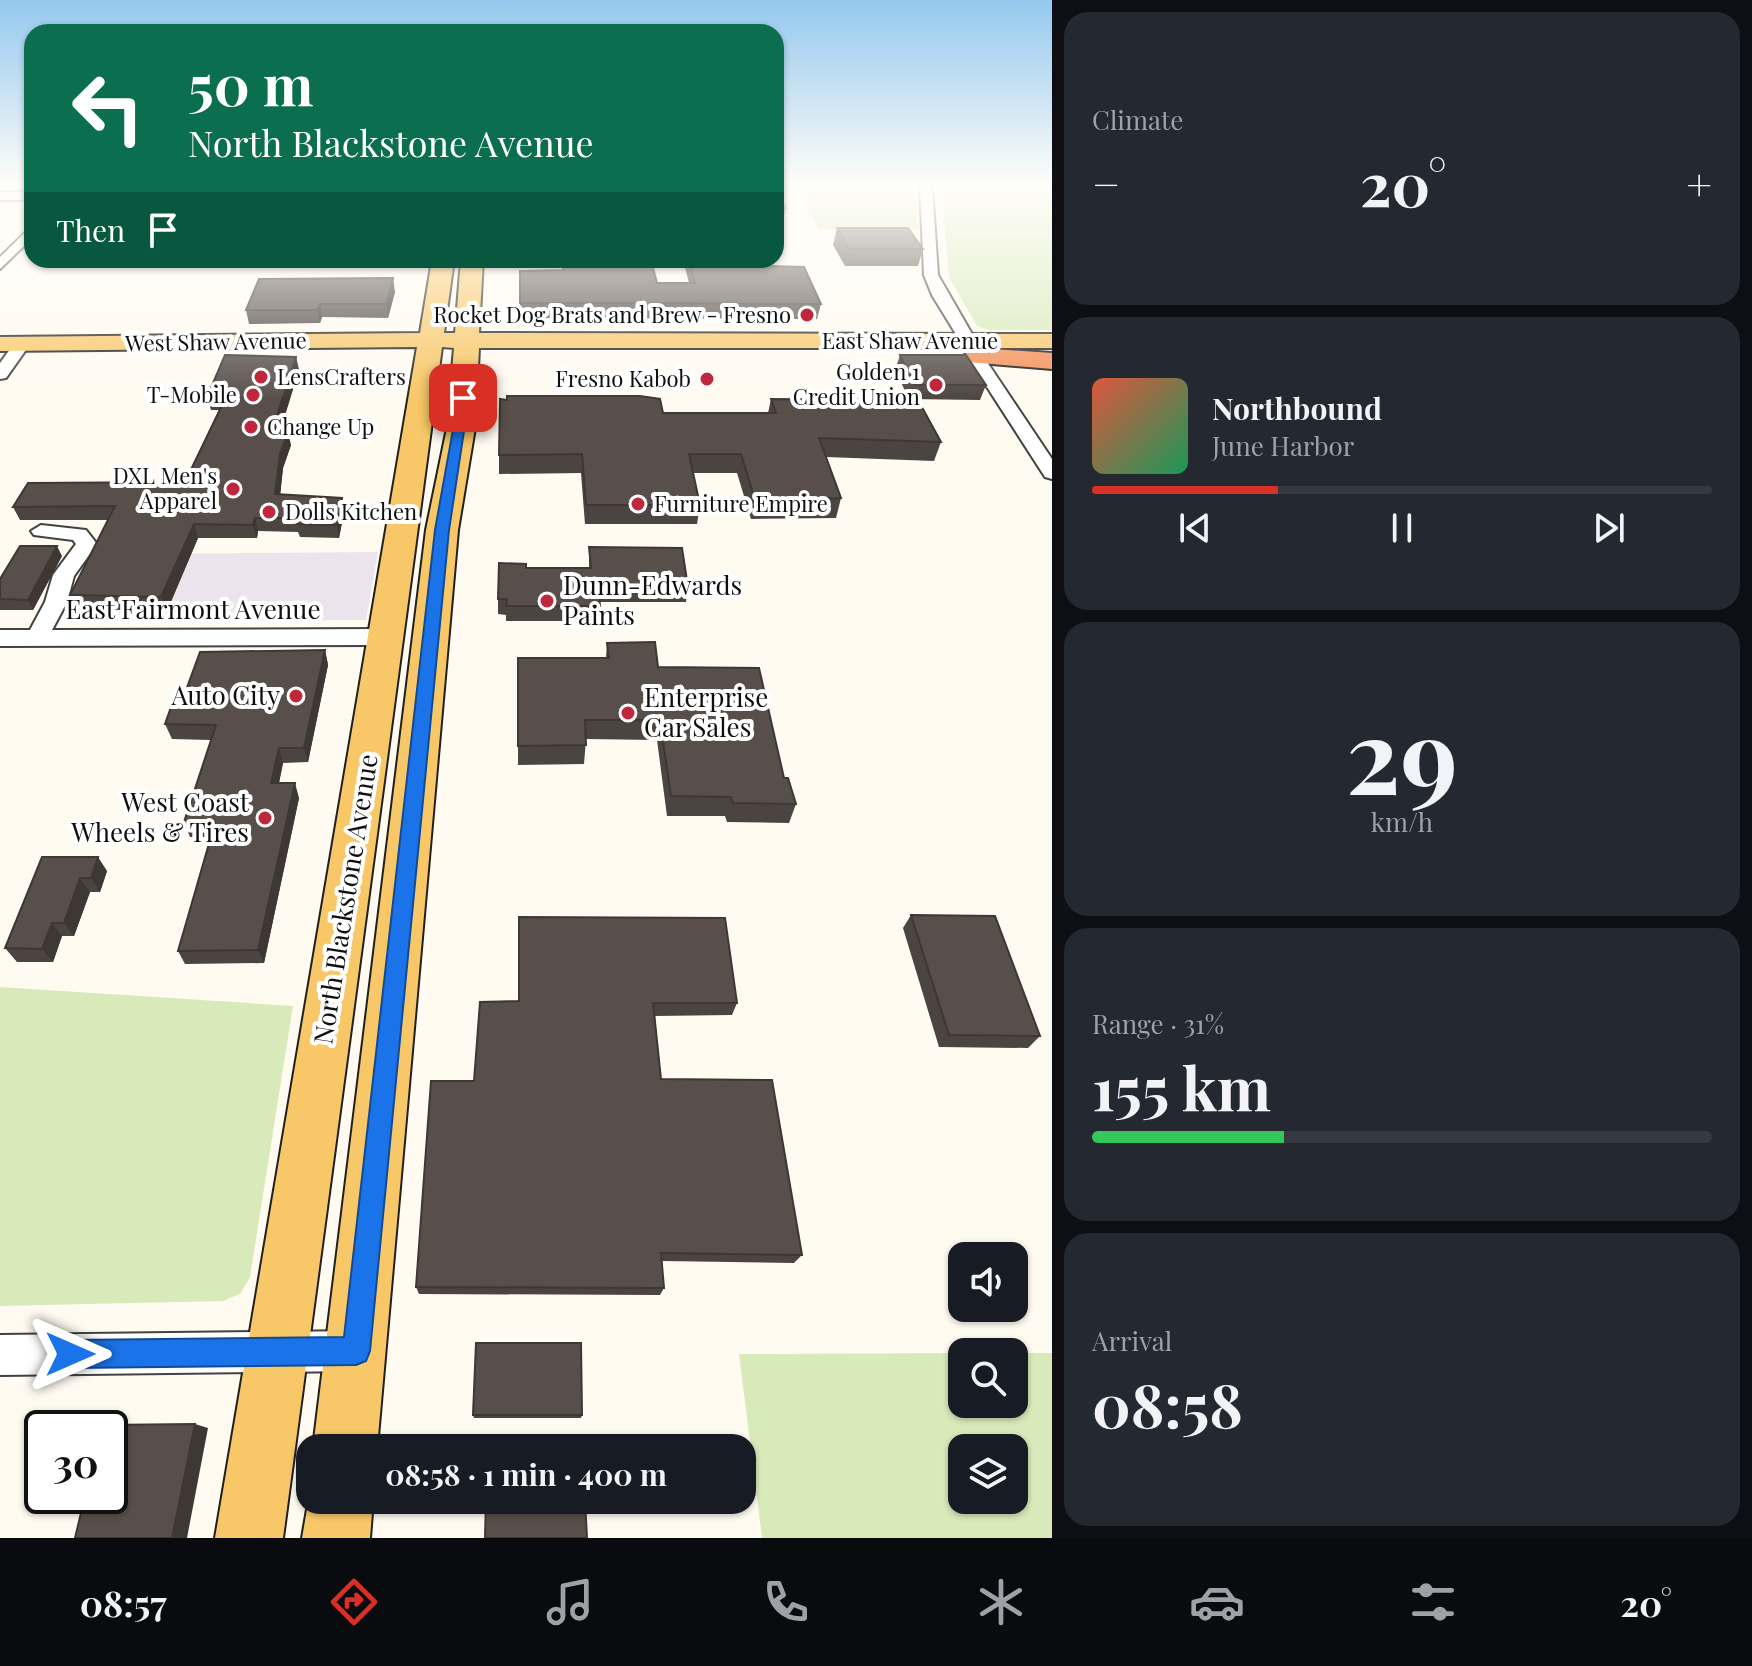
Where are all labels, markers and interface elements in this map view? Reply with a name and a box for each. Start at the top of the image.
text: 50 m [188,46,314,121]
icon: left [56,56,160,160]
text: Climate [1092,102,1183,137]
text: North Blackstone Avenue [188,118,594,166]
text: 20° [1360,142,1447,222]
text: − [1092,153,1120,212]
text: + [1686,153,1712,212]
icon: arrive [141,208,185,252]
text: Then [56,210,125,250]
place label: Rocket Dog Brats and Brew - Fresno [433,299,791,329]
marker: Rocket Dog Brats and Brew - Fresno [798,306,816,324]
street label: West Shaw Avenue [124,324,307,358]
street label: East Shaw Avenue [822,325,998,355]
place label: Golden 1 Credit Union [793,356,920,411]
place label: LensCrafters [277,361,406,391]
place label: Fresno Kabob [555,363,691,393]
pin [429,364,497,432]
marker: LensCrafters [252,368,270,386]
marker: Fresno Kabob [698,370,716,388]
icon: arrive [441,376,485,420]
marker: Golden 1 Credit Union [927,376,945,394]
place label: T-Mobile [147,379,237,409]
marker: T-Mobile [244,386,262,404]
text: Northbound [1212,388,1382,428]
place label: Change Up [267,411,374,441]
marker: Change Up [242,418,260,436]
text: June Harbor [1212,428,1354,463]
place label: DXL Men's Apparel [113,460,217,515]
marker: DXL Men's Apparel [224,480,242,498]
place label: Furniture Empire [654,488,828,518]
marker: Furniture Empire [629,495,647,513]
place label: Dolls Kitchen [285,496,417,526]
marker: Dolls Kitchen [260,503,278,521]
icon: previous [1173,506,1217,550]
icon: pause [1380,506,1424,550]
icon: next [1587,506,1631,550]
place label: Dunn-Edwards Paints [563,567,742,632]
street label: East Fairmont Avenue [65,591,321,626]
marker: Dunn-Edwards Paints [538,592,556,610]
place label: Auto City [171,677,280,712]
place label: Enterprise Car Sales [644,679,768,744]
text: 29 [1346,682,1458,821]
marker: Auto City [287,687,305,705]
marker: Enterprise Car Sales [619,704,637,722]
street label: North Blackstone Avenue [304,751,385,1046]
place label: West Coast Wheels & Tires [70,784,250,849]
text: km/h [1371,804,1433,839]
marker: West Coast Wheels & Tires [256,809,274,827]
text: Range · 31% [1092,1006,1224,1041]
text: 155 km [1092,1046,1271,1126]
map controls [948,1242,1028,1514]
button: sound [948,1242,1028,1322]
position arrow [28,1312,112,1396]
text: Arrival [1092,1323,1172,1358]
button: search [948,1338,1028,1418]
text: 08:58 [1092,1363,1243,1443]
speed limit sign: 30 [24,1410,128,1514]
button: layers [948,1434,1028,1514]
text: 08:58 · 1 min · 400 m [385,1454,667,1494]
icon: directions [326,1574,382,1630]
icon: music [542,1574,598,1630]
icon: phone [758,1574,814,1630]
icon: climate [973,1574,1029,1630]
icon: car [1189,1574,1245,1630]
icon: filters [1405,1574,1461,1630]
text: 08:57 [80,1578,167,1626]
text: 20° [1620,1578,1672,1626]

